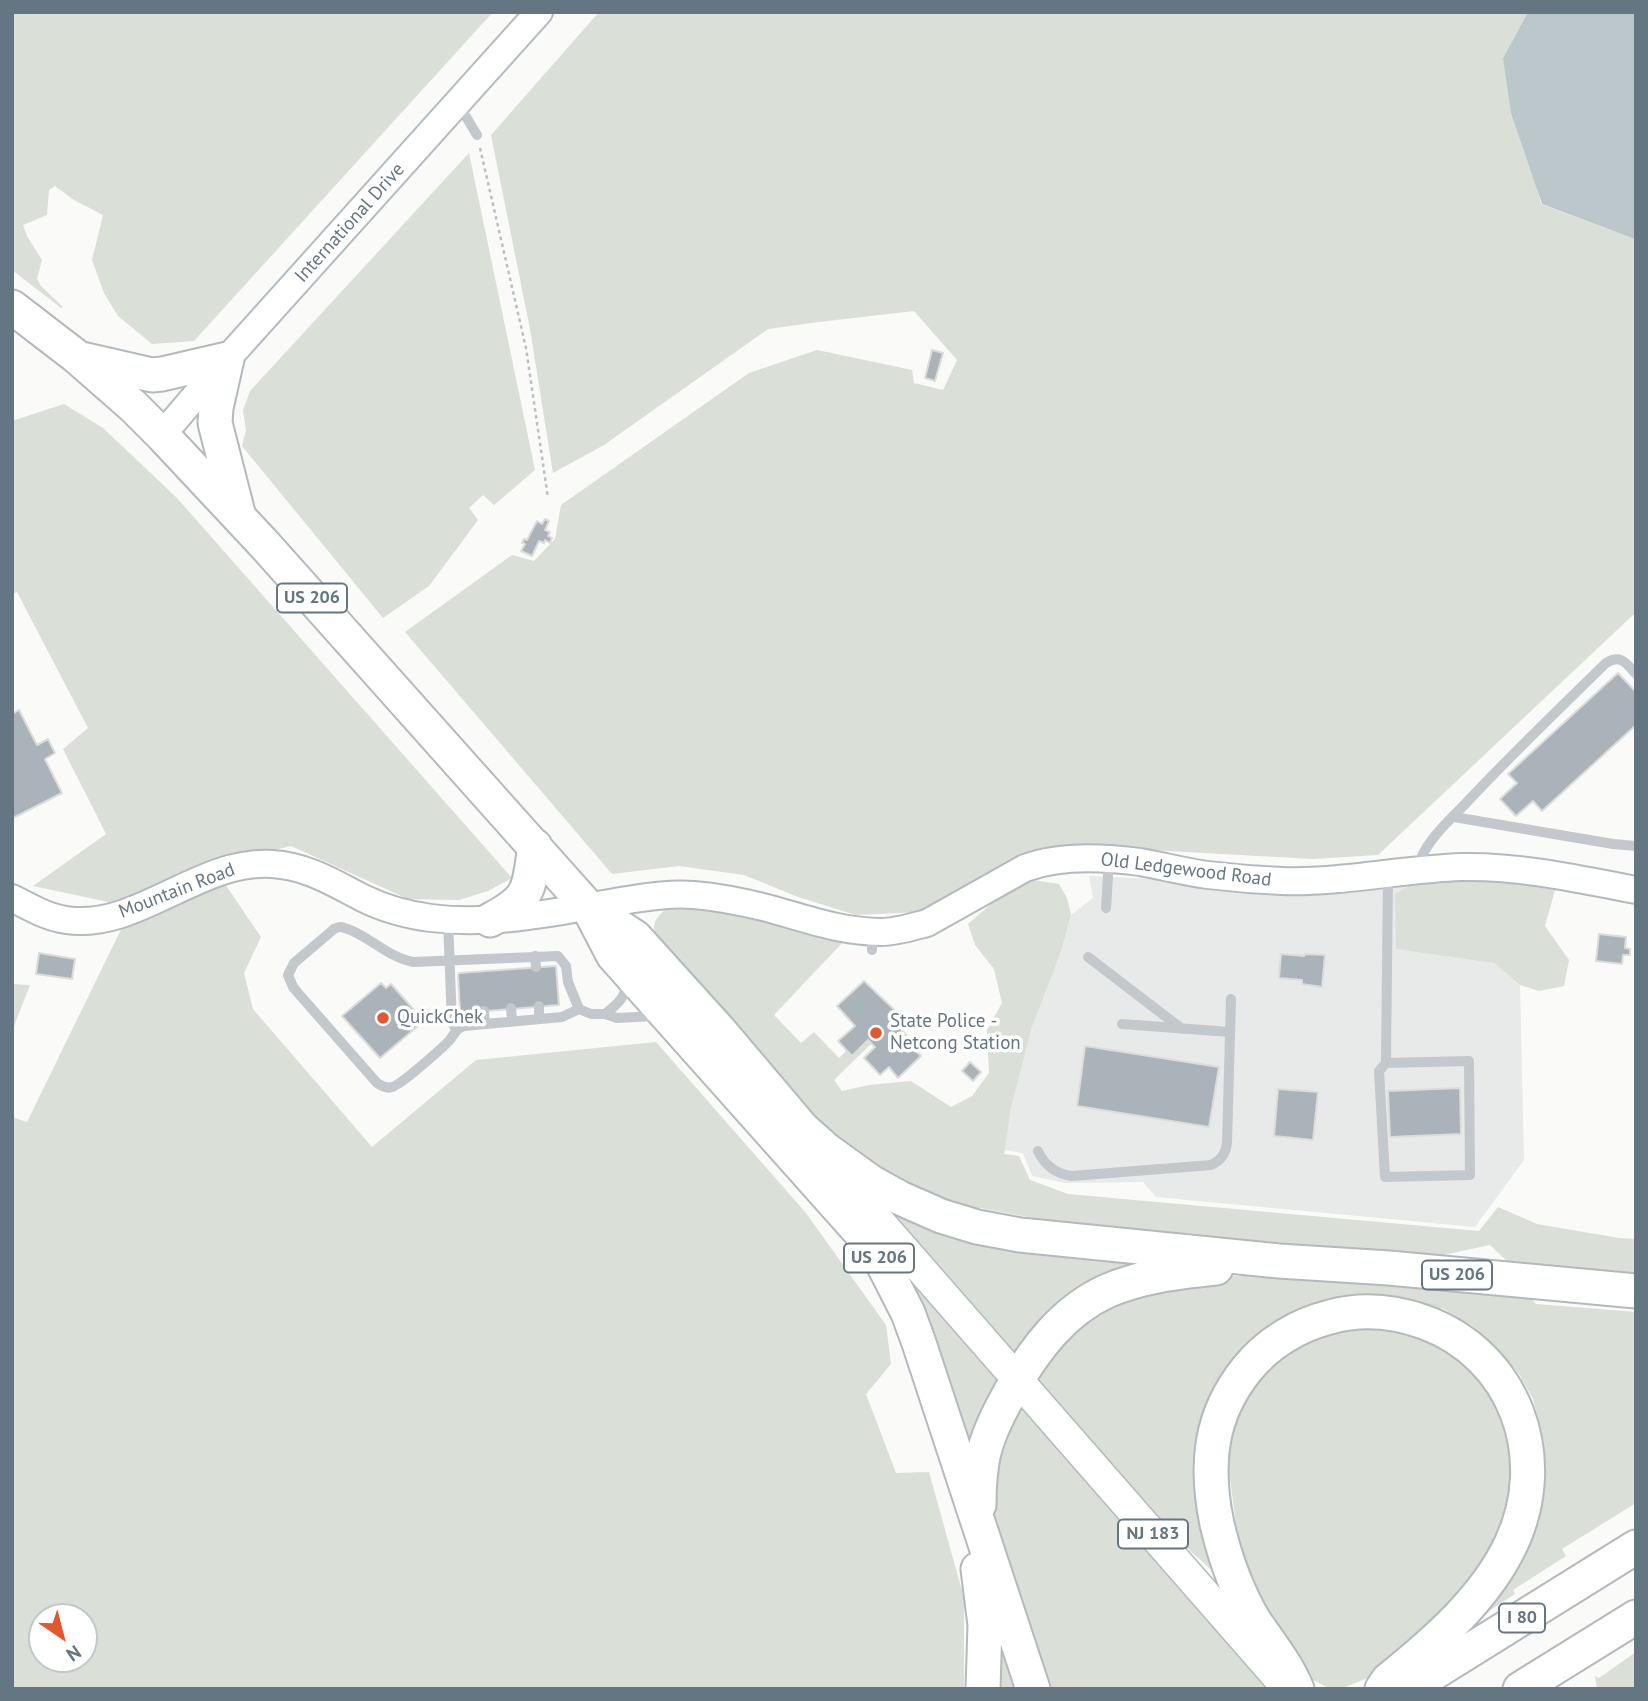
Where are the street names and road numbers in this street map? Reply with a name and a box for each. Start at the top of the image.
street label: International Drive [290,159,410,287]
road number: US 206 [277,584,347,612]
street label: Old Ledgewood Road [1099,848,1273,892]
street label: Mountain Road [116,858,238,924]
road number: US 206 [844,1244,914,1273]
road number: US 206 [1422,1260,1492,1290]
road number: NJ 183 [1118,1520,1188,1548]
road number: I 80 [1499,1604,1545,1632]

